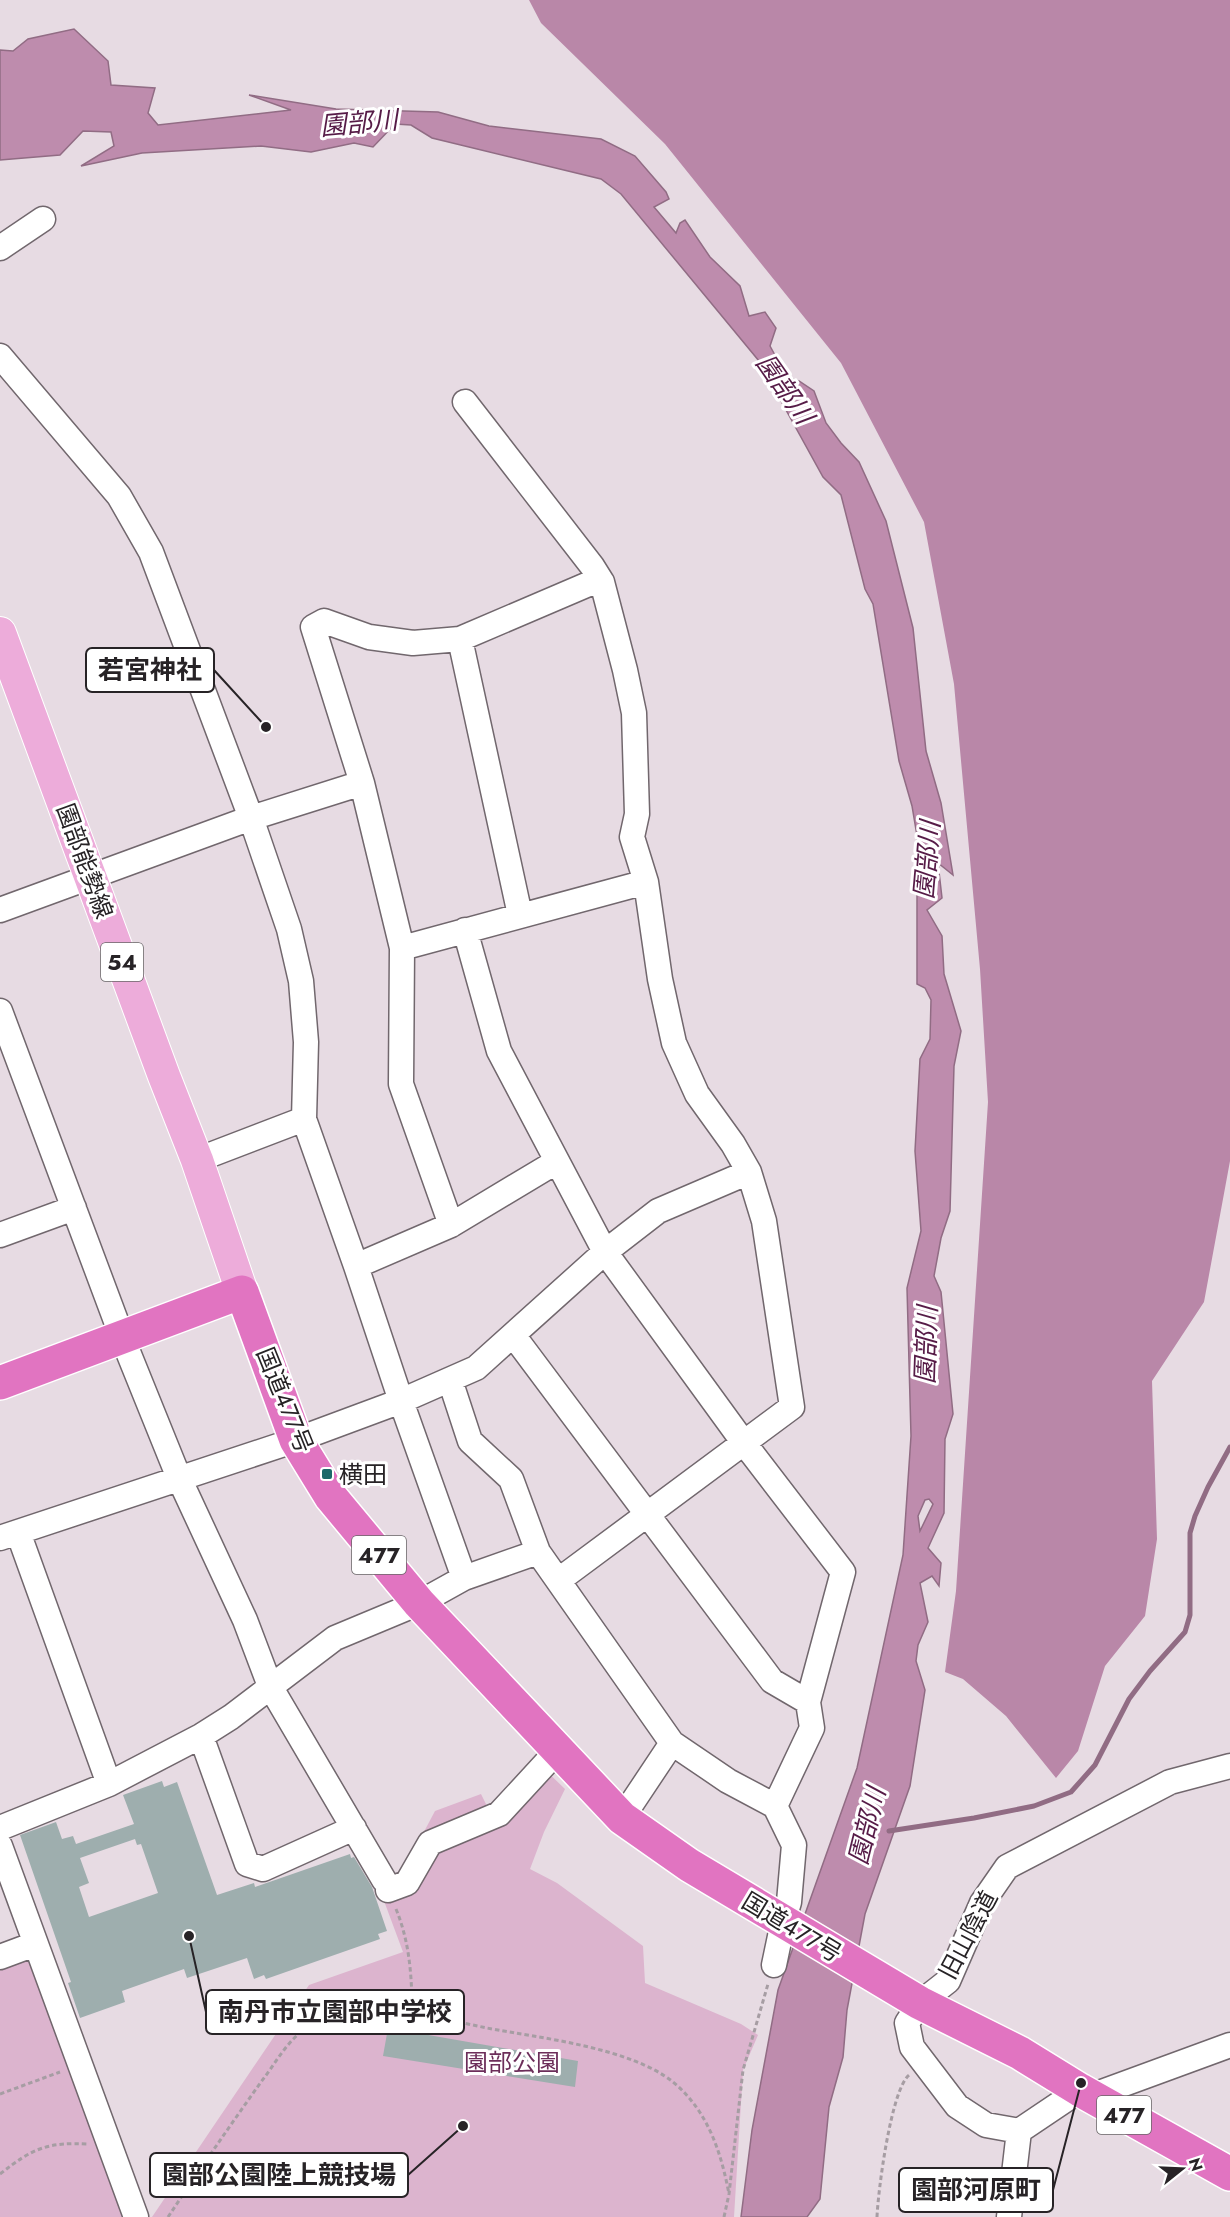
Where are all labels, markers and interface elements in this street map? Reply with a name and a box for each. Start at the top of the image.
water label: 園部川 [318,100,402,145]
water label: 園部川 [747,346,825,434]
callout: 若宮神社 [86,648,214,692]
text: 若宮神社 [98,651,202,689]
street label: 園部能勢線 [48,799,122,923]
water label: 園部川 [905,817,950,901]
road number: 54 [101,943,143,981]
water label: 園部川 [906,1302,946,1385]
street label: 国道477号 [248,1342,322,1458]
place label: 横田 [339,1457,387,1492]
marker: 横田 [320,1467,334,1481]
road number: 477 [352,1536,406,1574]
water label: 園部川 [839,1781,896,1868]
street label: 国道477号 [735,1883,849,1971]
street label: 旧山陰道 [930,1884,1006,1986]
callout: 南丹市立園部中学校 [206,1990,464,2034]
text: 南丹市立園部中学校 [218,1993,452,2031]
park label: 園部公園 [464,2045,560,2080]
road number: 477 [1097,2096,1151,2134]
north arrow [1152,2139,1212,2199]
callout: 園部公園陸上競技場 [150,2153,408,2197]
text: N [1183,2155,1209,2174]
text: 園部公園陸上競技場 [162,2156,396,2194]
callout: 園部河原町 [899,2168,1053,2212]
text: 園部河原町 [911,2171,1041,2209]

